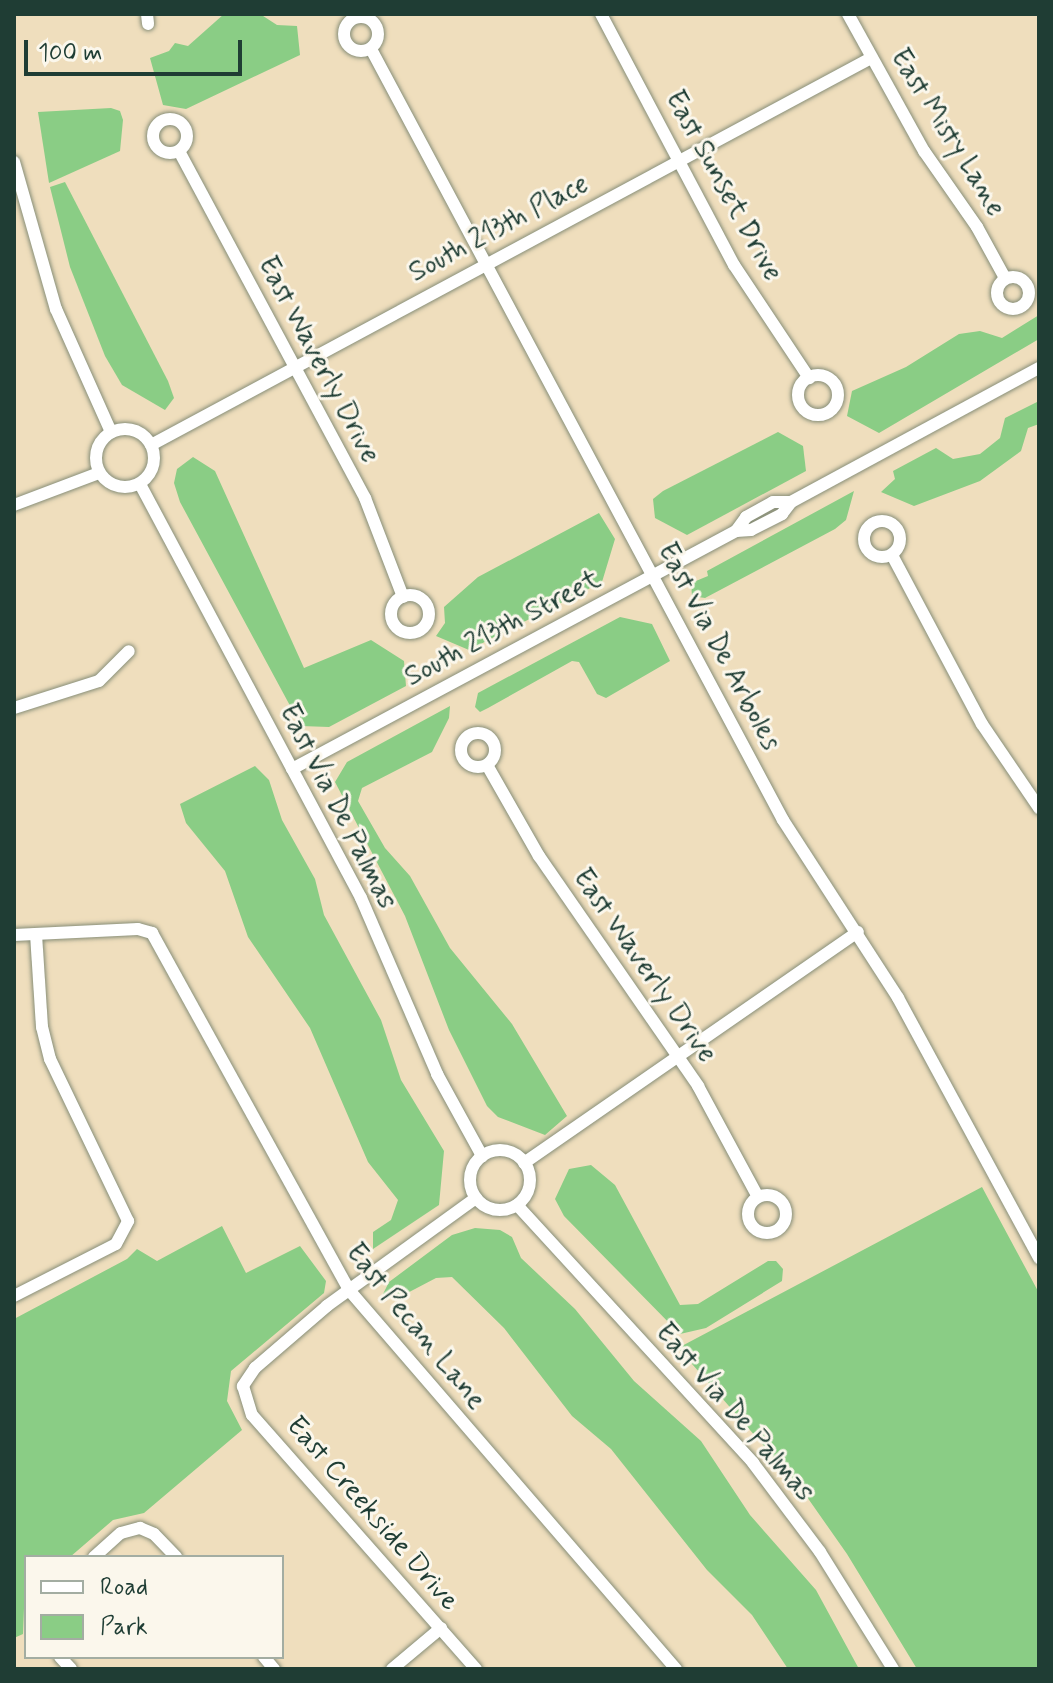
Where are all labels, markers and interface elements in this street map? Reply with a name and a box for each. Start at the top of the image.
scale bar [28,24,246,74]
text: 100 m [38,38,102,69]
street label: East Misty Lane [883,44,1011,222]
street label: East Sunset Drive [657,86,789,286]
street label: South 213th Place [404,168,594,290]
street label: East Waverly Drive [250,252,386,468]
street label: East Via De Arboles [649,537,787,757]
street label: South 213th Street [399,563,607,695]
street label: East Via De Palmas [269,695,405,919]
street label: East Waverly Drive [565,864,723,1068]
street label: East Pecan Lane [339,1238,491,1416]
street label: East Via De Palmas [644,1313,824,1513]
street label: East Creekside Drive [279,1411,465,1617]
legend [24,1555,284,1659]
text: Road [100,1572,148,1603]
text: Park [100,1612,148,1643]

